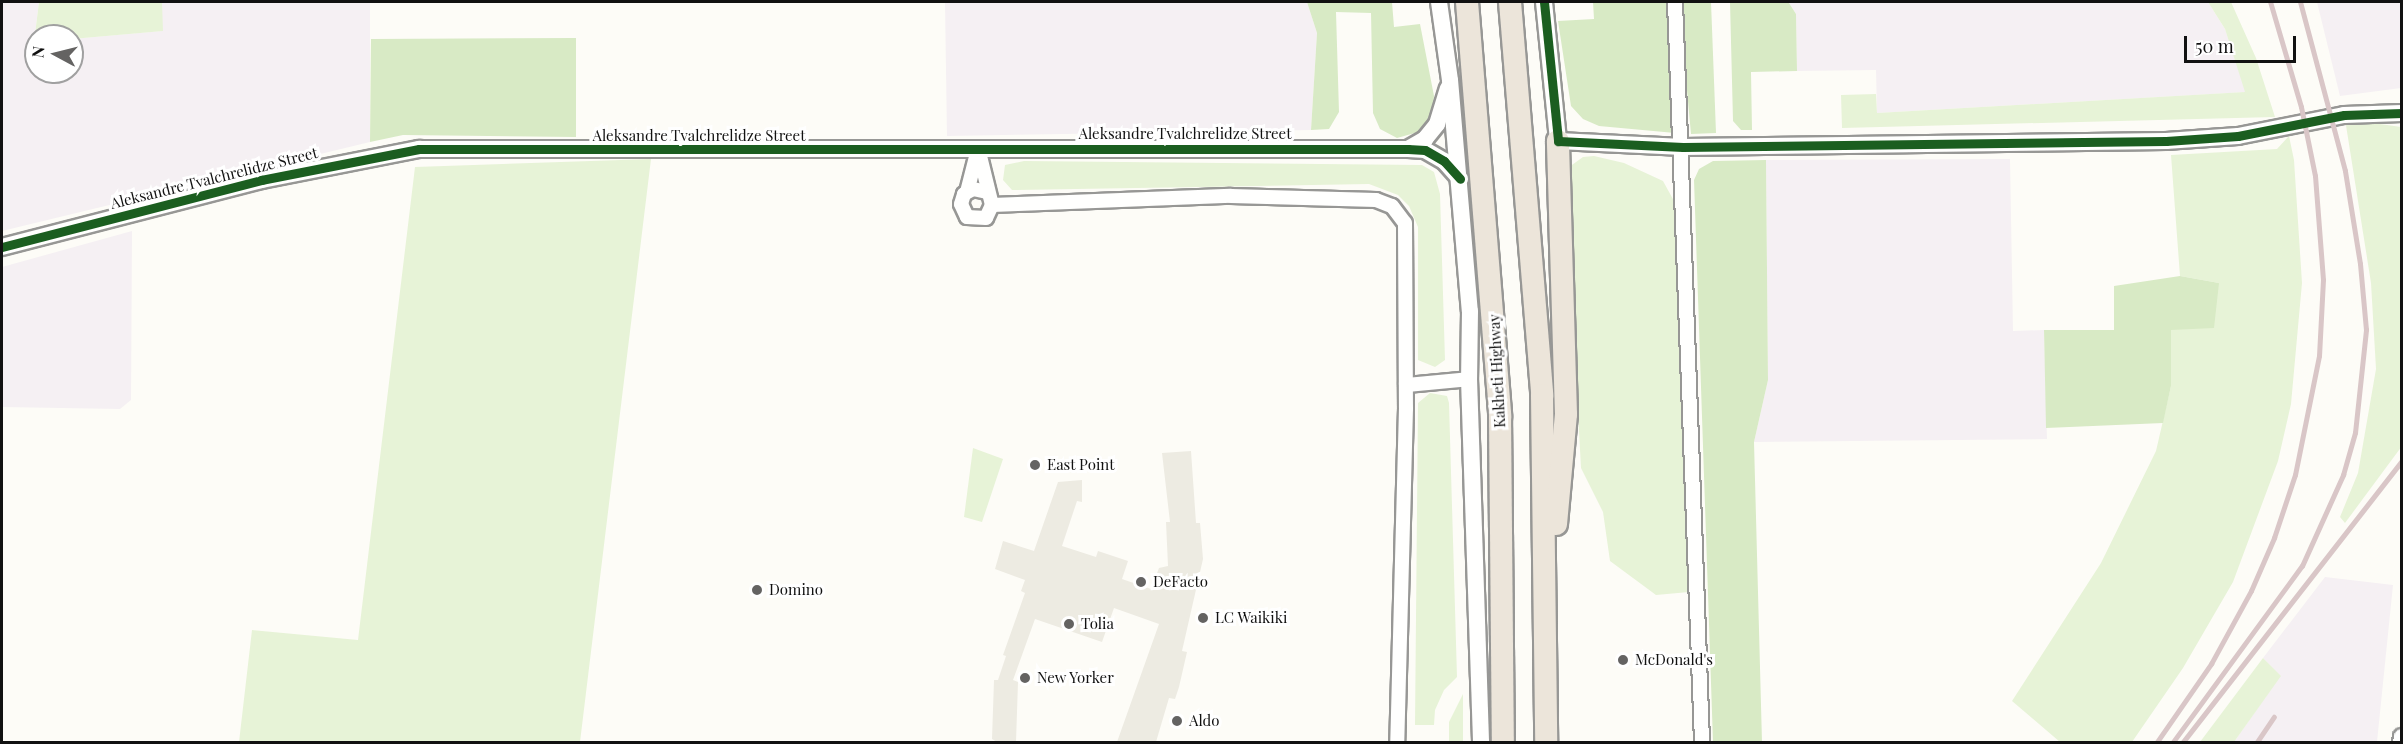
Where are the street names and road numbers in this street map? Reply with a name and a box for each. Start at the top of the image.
street label: Aleksandre Tvalchrelidze Street [1078,125,1292,143]
street label: Aleksandre Tvalchrelidze Street [592,127,806,145]
street label: Aleksandre Tvalchrelidze Street [108,143,320,213]
street label: Kakheti Highway [1485,314,1509,428]

